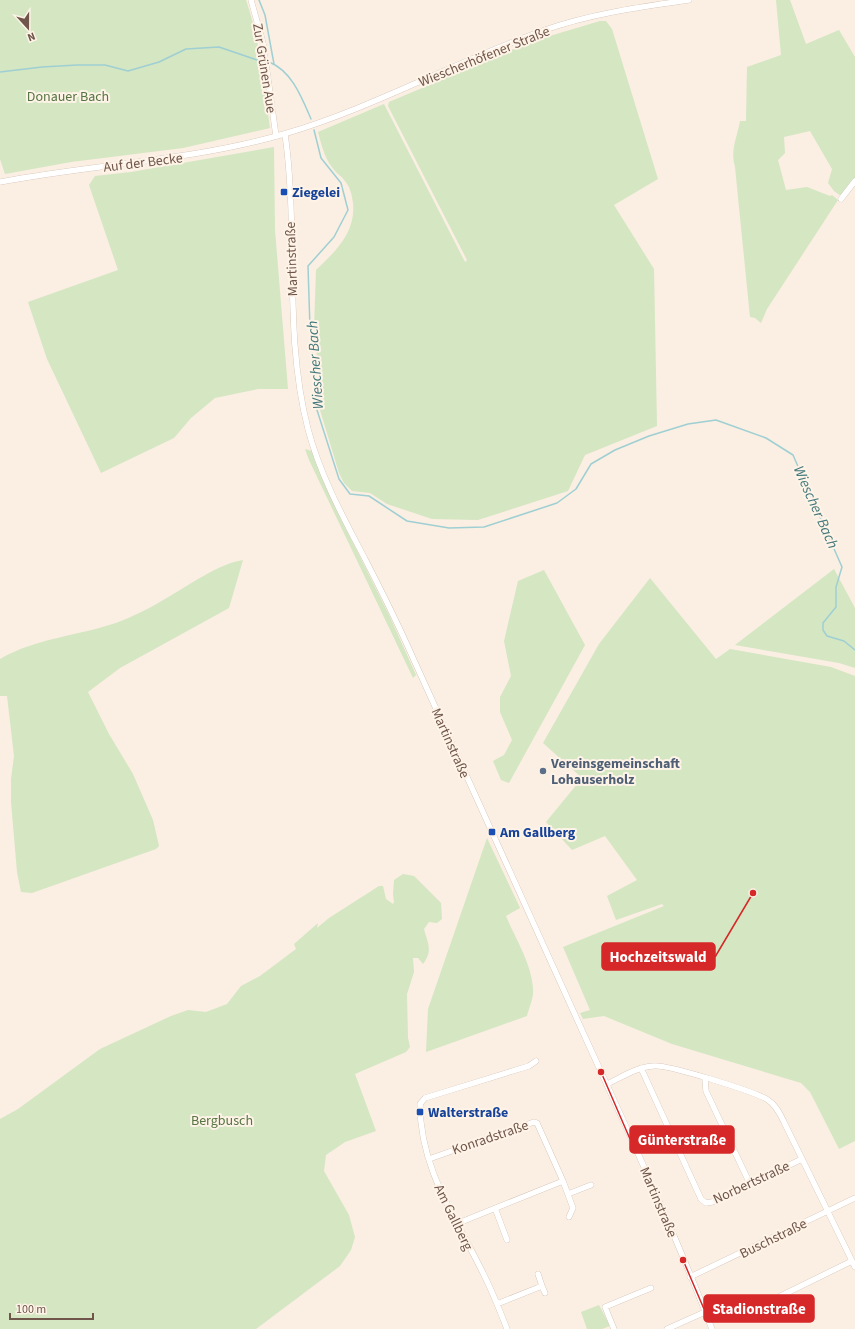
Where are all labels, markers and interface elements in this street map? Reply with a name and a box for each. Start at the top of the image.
north arrow [8,8,48,48]
street label: Wiescherhöfener Straße [416,21,553,92]
street label: Zur Grünen Aue [247,22,281,115]
text: N [25,29,38,45]
park label: Donauer Bach [27,87,109,107]
street label: Auf der Becke [102,148,184,178]
place label: Ziegelei [292,183,340,203]
marker: Ziegelei [279,187,289,197]
street label: Martinstraße [281,221,303,297]
water label: Wiescher Bach [302,320,329,410]
water label: Wiescher Bach [788,462,843,552]
street label: Martinstraße [426,705,474,782]
place label: Vereinsgemeinschaft Lohauserholz [550,754,680,790]
marker: Vereinsgemeinschaft Lohauserholz [538,766,548,776]
place label: Am Gallberg [499,823,576,843]
marker: Am Gallberg [487,827,497,837]
callout: Hochzeitswald [602,943,715,970]
text: Hochzeitswald [609,947,707,968]
place label: Walterstraße [428,1103,508,1123]
marker: Walterstraße [415,1107,425,1117]
park label: Bergbusch [191,1111,253,1131]
street label: Konradstraße [449,1116,531,1160]
callout: Günterstraße [630,1126,734,1153]
text: Günterstraße [638,1130,726,1151]
street label: Norbertstraße [710,1156,793,1209]
street label: Martinstraße [634,1164,682,1241]
street label: Am Gallberg [428,1181,478,1254]
street label: Buschstraße [736,1214,811,1264]
scale bar [10,1295,93,1321]
callout: Stadionstraße [704,1295,814,1322]
text: Stadionstraße [712,1299,806,1320]
text: 100 m [16,1301,46,1318]

